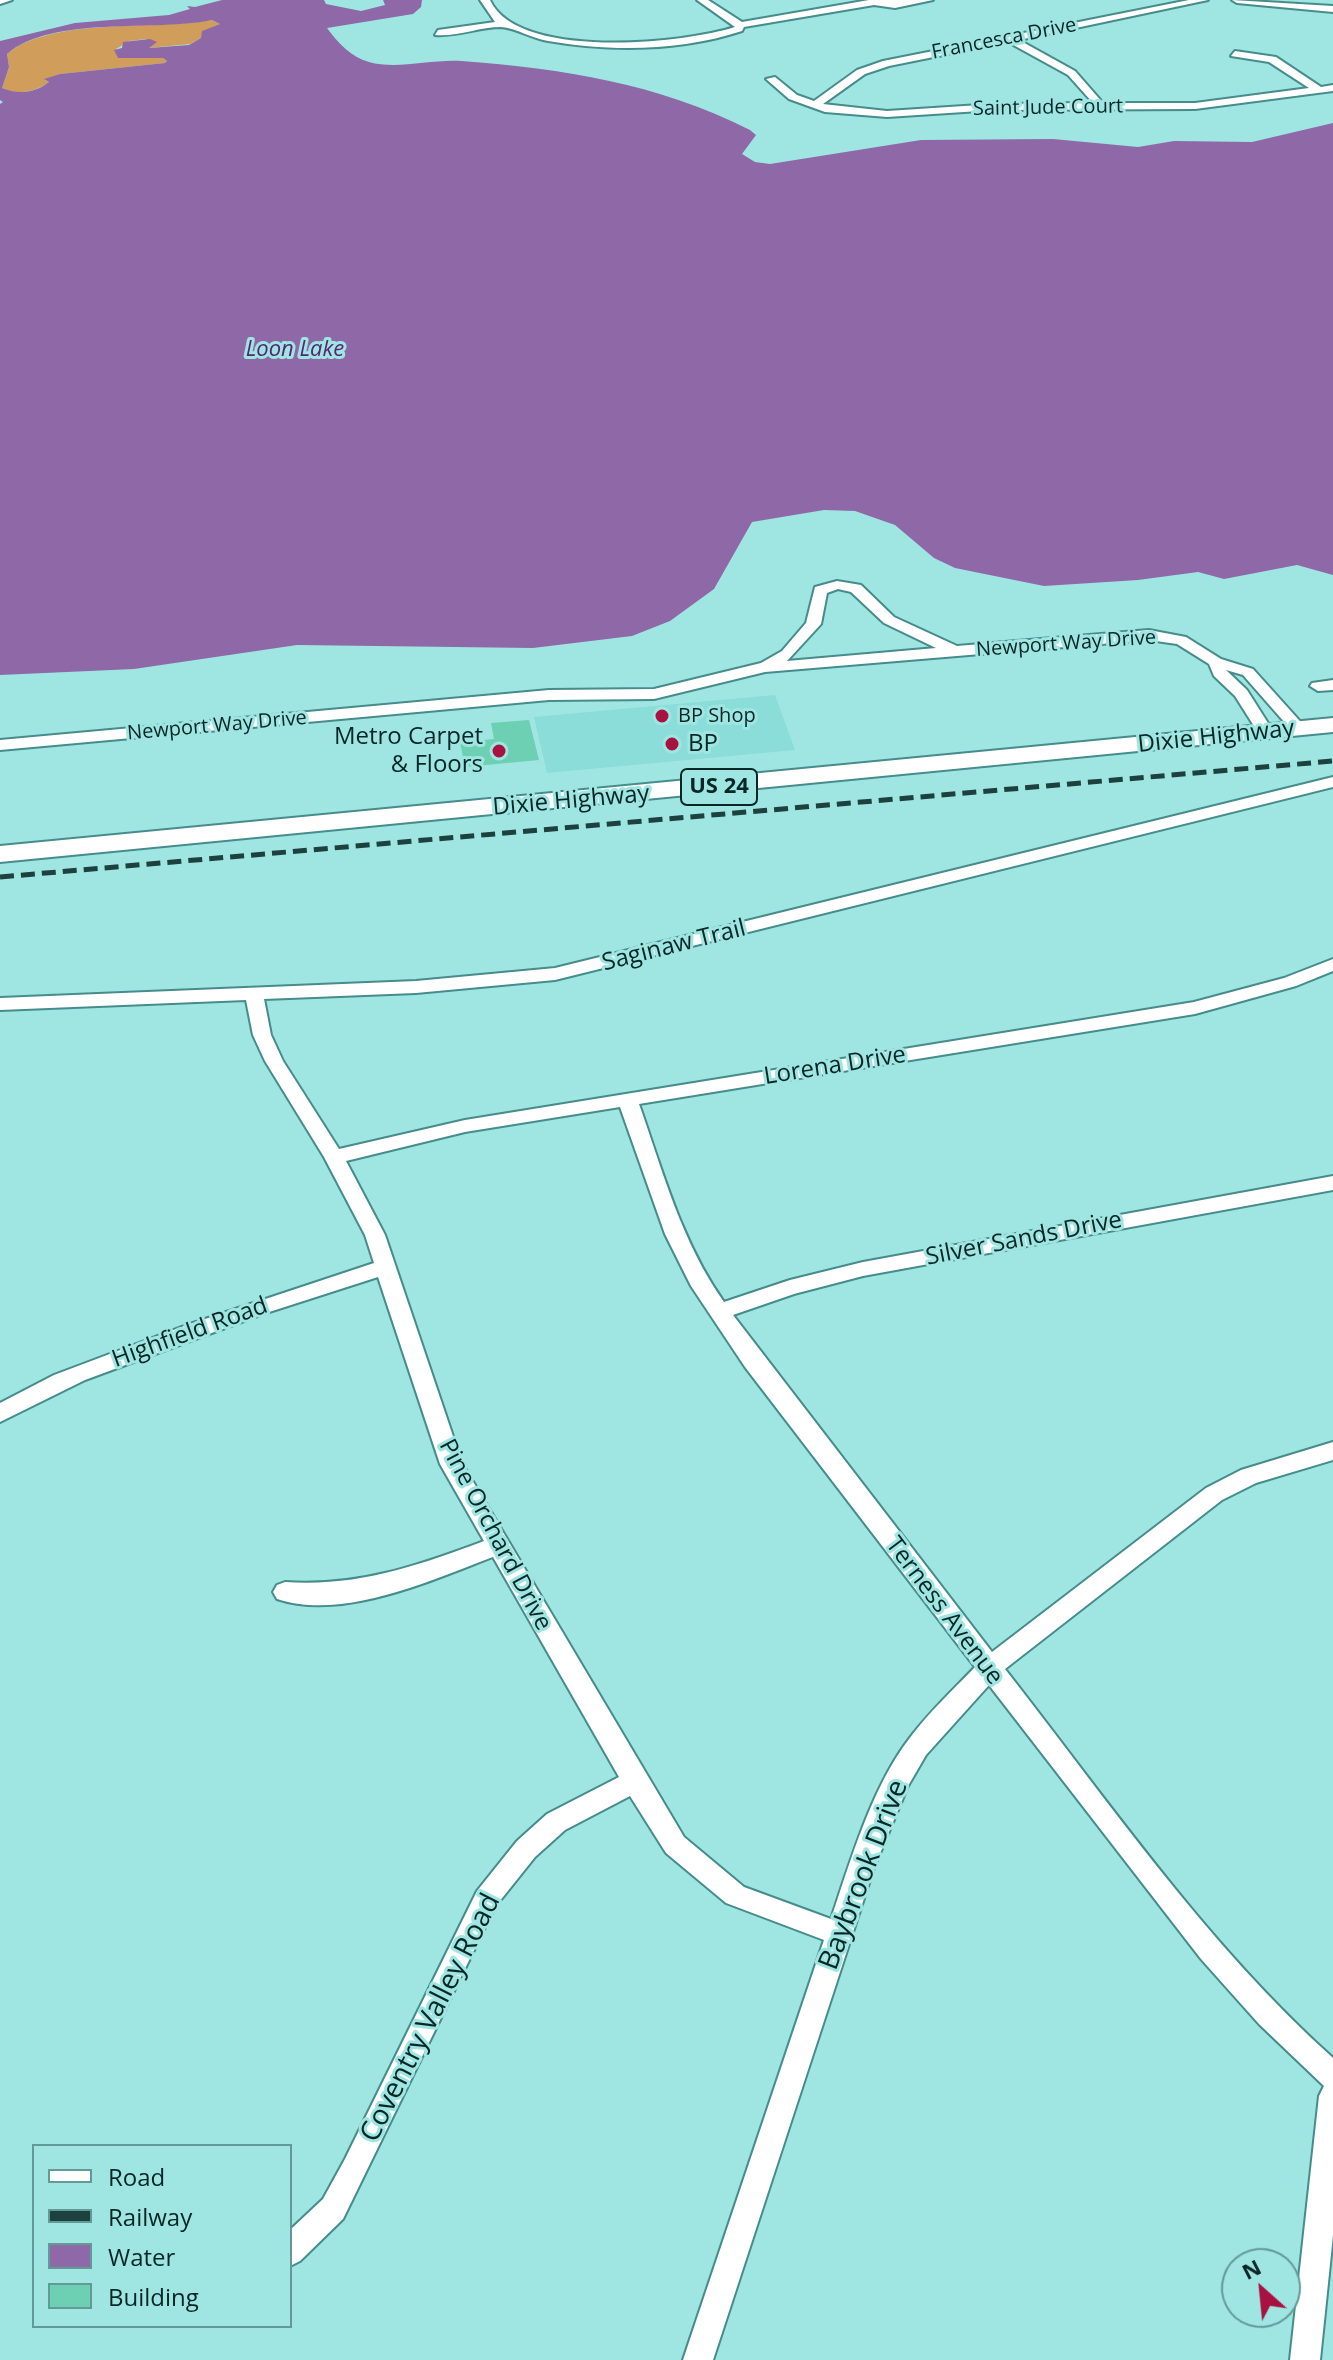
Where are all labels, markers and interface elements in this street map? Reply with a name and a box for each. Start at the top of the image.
street label: Francesca Drive [930,13,1078,65]
street label: Saint Jude Court [973,95,1123,121]
water label: Loon Lake [246,337,344,363]
street label: Newport Way Drive [975,626,1157,662]
place label: BP Shop [678,704,756,728]
street label: Newport Way Drive [126,706,308,746]
marker: BP Shop [653,707,671,725]
street label: Dixie Highway [1136,714,1296,760]
place label: Metro Carpet & Floors [334,723,483,779]
place label: BP [688,730,718,758]
marker: BP [663,735,681,753]
marker: Metro Carpet & Floors [490,742,508,760]
road number: US 24 [681,769,757,805]
street label: Dixie Highway [491,780,651,822]
street label: Saginaw Trail [599,914,749,978]
street label: Lorena Drive [762,1041,908,1091]
street label: Silver Sands Drive [924,1206,1124,1272]
street label: Highfield Road [108,1292,272,1374]
street label: Pine Orchard Drive [432,1434,558,1636]
street label: Terness Avenue [879,1532,1009,1690]
street label: Baybrook Drive [812,1775,916,1975]
street label: Coventry Valley Road [354,1888,508,2148]
legend [32,2144,292,2328]
text: Road [108,2160,165,2193]
text: Railway [108,2200,192,2233]
text: Water [108,2240,175,2273]
north arrow [1221,2248,1301,2328]
text: N [1236,2251,1266,2286]
text: Building [108,2280,199,2313]

